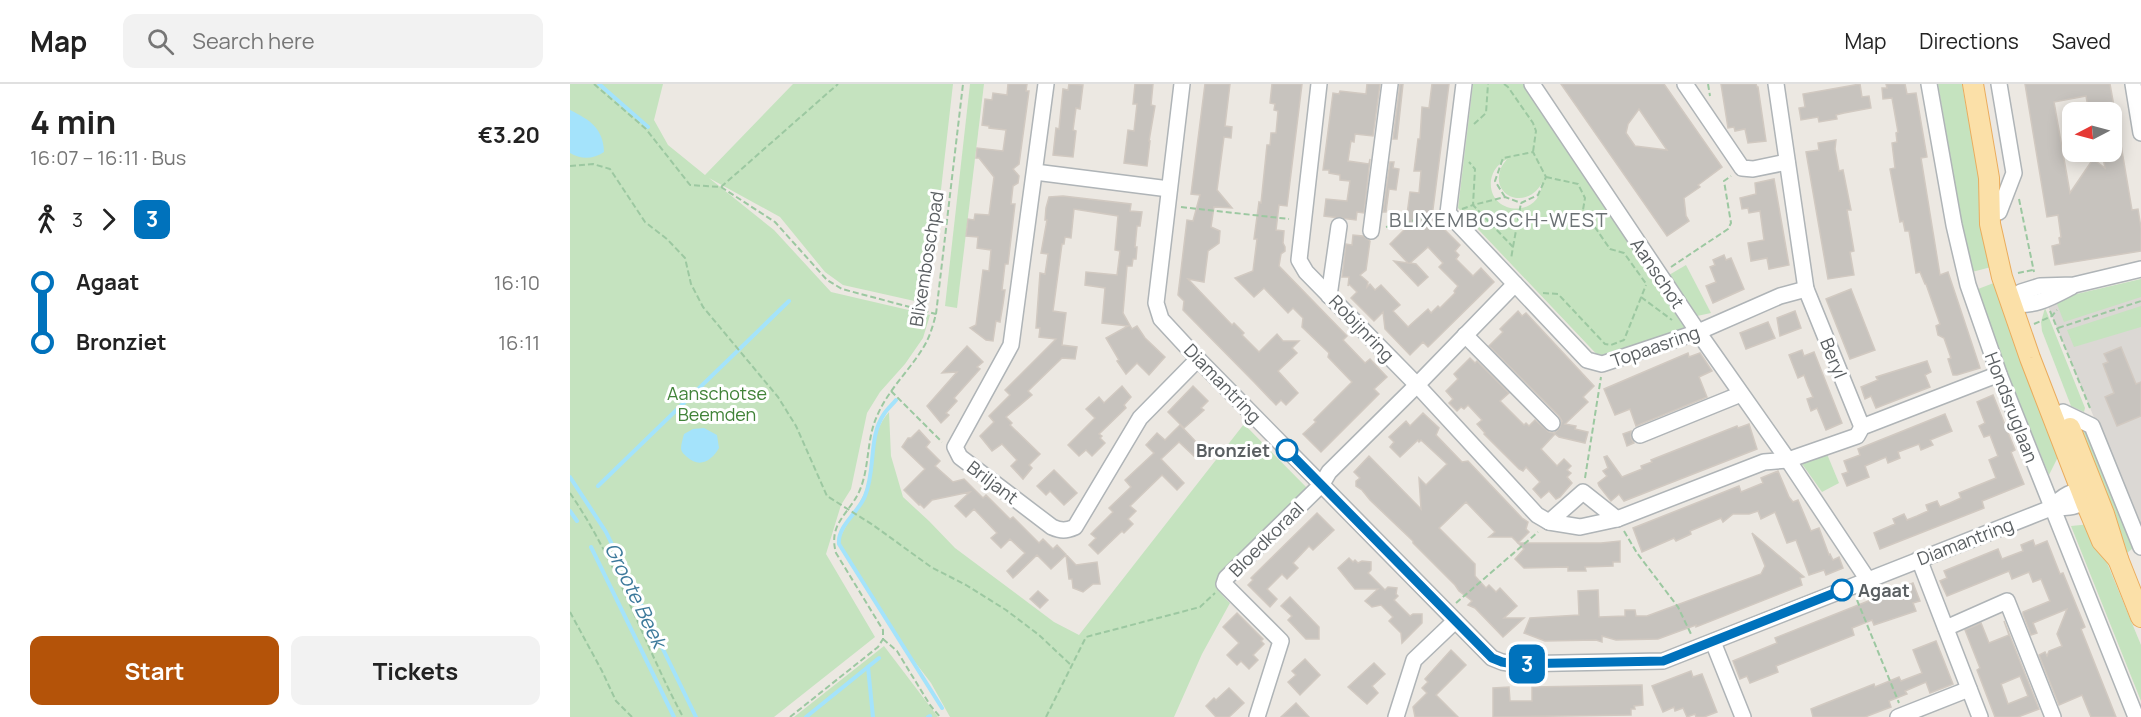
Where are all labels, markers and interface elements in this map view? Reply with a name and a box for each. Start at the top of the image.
search box [123,14,543,68]
text: Map [30,22,87,60]
icon: search [144,25,177,58]
text: Search here [192,26,315,56]
text: Map [1845,27,1886,55]
text: Directions [1919,27,2019,55]
text: Saved [2052,27,2111,55]
text: 4 min [30,99,116,144]
north arrow [2062,102,2122,162]
map controls [2062,102,2122,162]
text: €3.20 [478,120,540,150]
text: 16:07 – 16:11 · Bus [30,144,186,171]
street label: Blixemboschpad [903,190,949,328]
icon: walk [30,203,63,236]
icon: forward [92,203,125,236]
text: 3 [146,205,158,233]
text: 3 [72,206,83,233]
district label: BLIXEMBOSCH-WEST [1389,206,1609,233]
street label: Aanschot [1626,233,1690,313]
text: Agaat [76,267,139,297]
text: 16:10 [494,269,540,296]
street label: Robijnring [1324,289,1400,367]
street label: Topaasring [1608,320,1702,372]
text: Bronziet [76,327,166,357]
text: 16:11 [498,329,540,356]
street label: Beryl [1815,334,1853,382]
street label: Diamantring [1179,338,1267,428]
street label: Hondsruglaan [1980,348,2044,466]
park label: Aanschotse Beemden [667,381,767,426]
place label: Bronziet [1196,438,1270,462]
marker: Bronziet [1276,439,1298,461]
street label: Briljant [962,455,1024,509]
street label: Bloedkoraal [1223,496,1309,582]
street label: Diamantring [1913,512,2017,570]
water label: Groote Beek [599,538,674,655]
place label: Agaat [1858,578,1910,602]
marker: Agaat [1831,579,1853,601]
button: Start [30,636,279,705]
button: Tickets [291,636,540,705]
line badge: 3 [1508,644,1546,684]
text: 3 [1521,650,1533,678]

